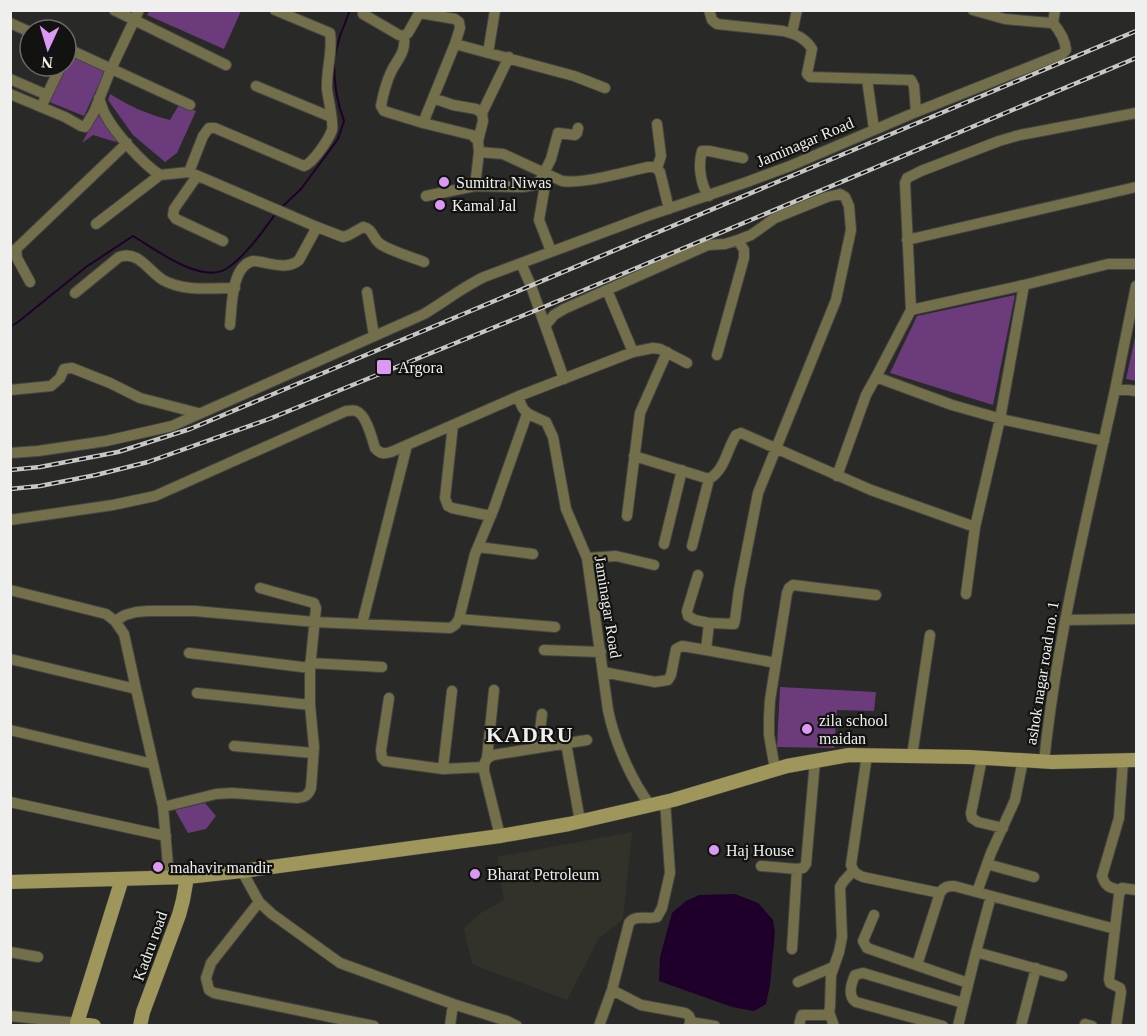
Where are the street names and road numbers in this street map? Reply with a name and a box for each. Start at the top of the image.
street label: Jaminagar Road [754,114,856,171]
street label: Jaminagar Road [591,555,624,660]
street label: ashok nagar road no. 1 [1022,600,1063,746]
street label: Kadru road [130,909,170,983]

